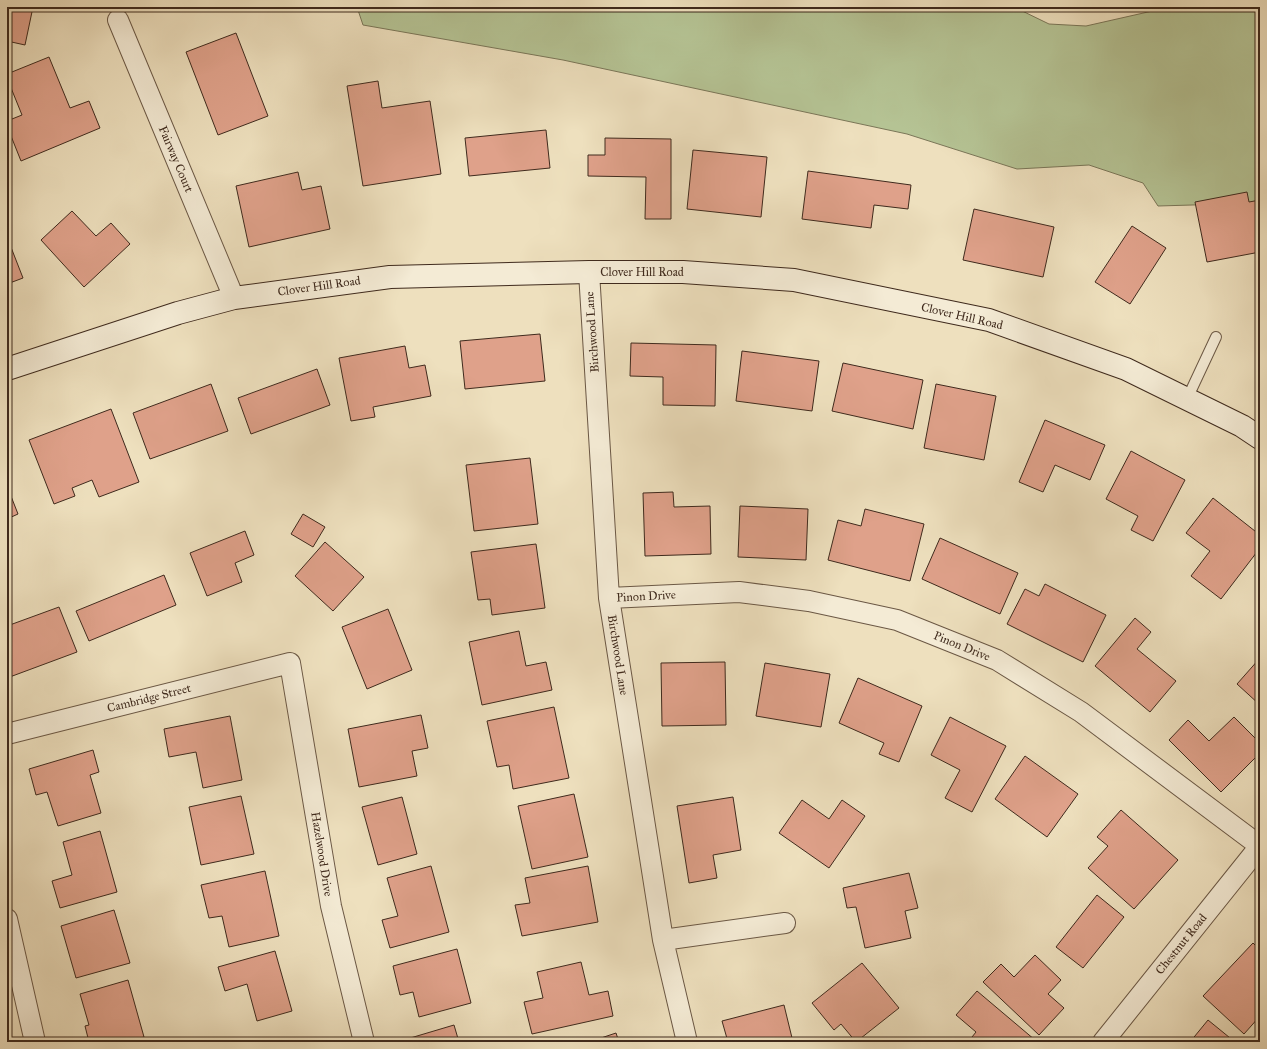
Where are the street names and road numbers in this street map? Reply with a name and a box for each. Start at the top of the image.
street label: Fairway Court [156,124,197,195]
street label: Clover Hill Road [600,265,684,279]
street label: Clover Hill Road [277,273,361,299]
street label: Birchwood Lane [582,291,602,373]
street label: Clover Hill Road [920,300,1004,332]
street label: Pinon Drive [616,587,676,605]
street label: Birchwood Lane [605,614,631,696]
street label: Pinon Drive [932,628,992,664]
street label: Cambridge Street [106,681,193,716]
street label: Hazelwood Drive [308,811,336,897]
street label: Chestnut Road [1152,911,1210,977]

